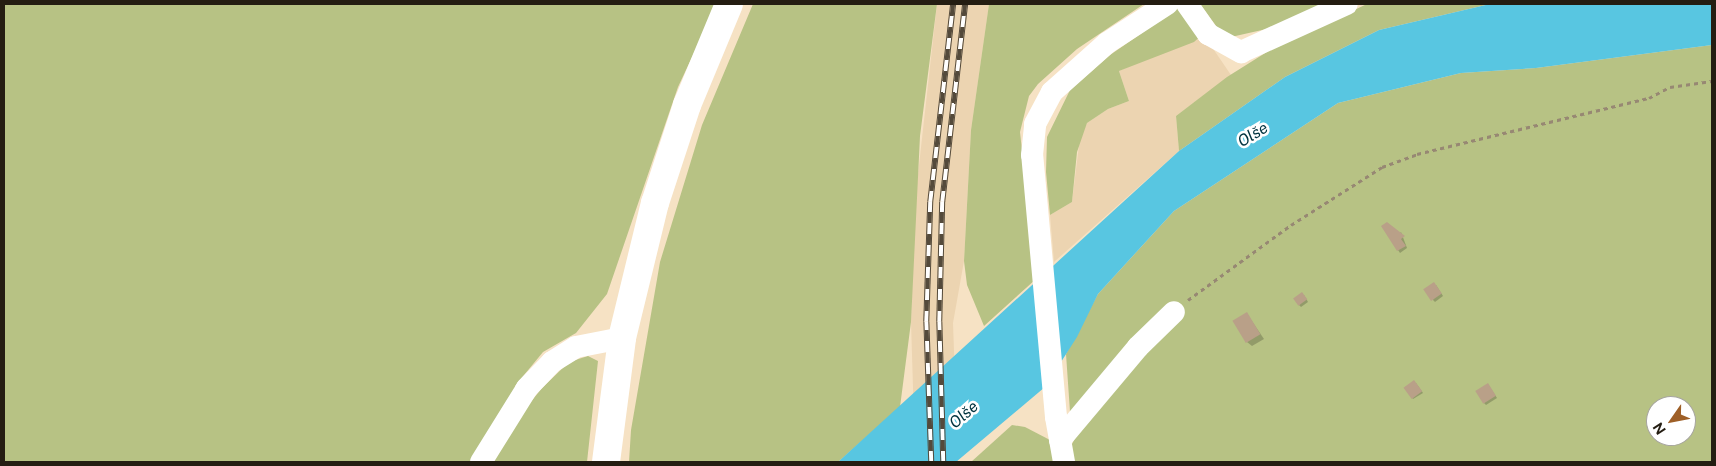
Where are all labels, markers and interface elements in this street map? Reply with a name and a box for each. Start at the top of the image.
water label: Olše [1234,118,1272,152]
north arrow [1646,396,1696,446]
water label: Olše [946,397,982,433]
text: N [1650,420,1669,438]

